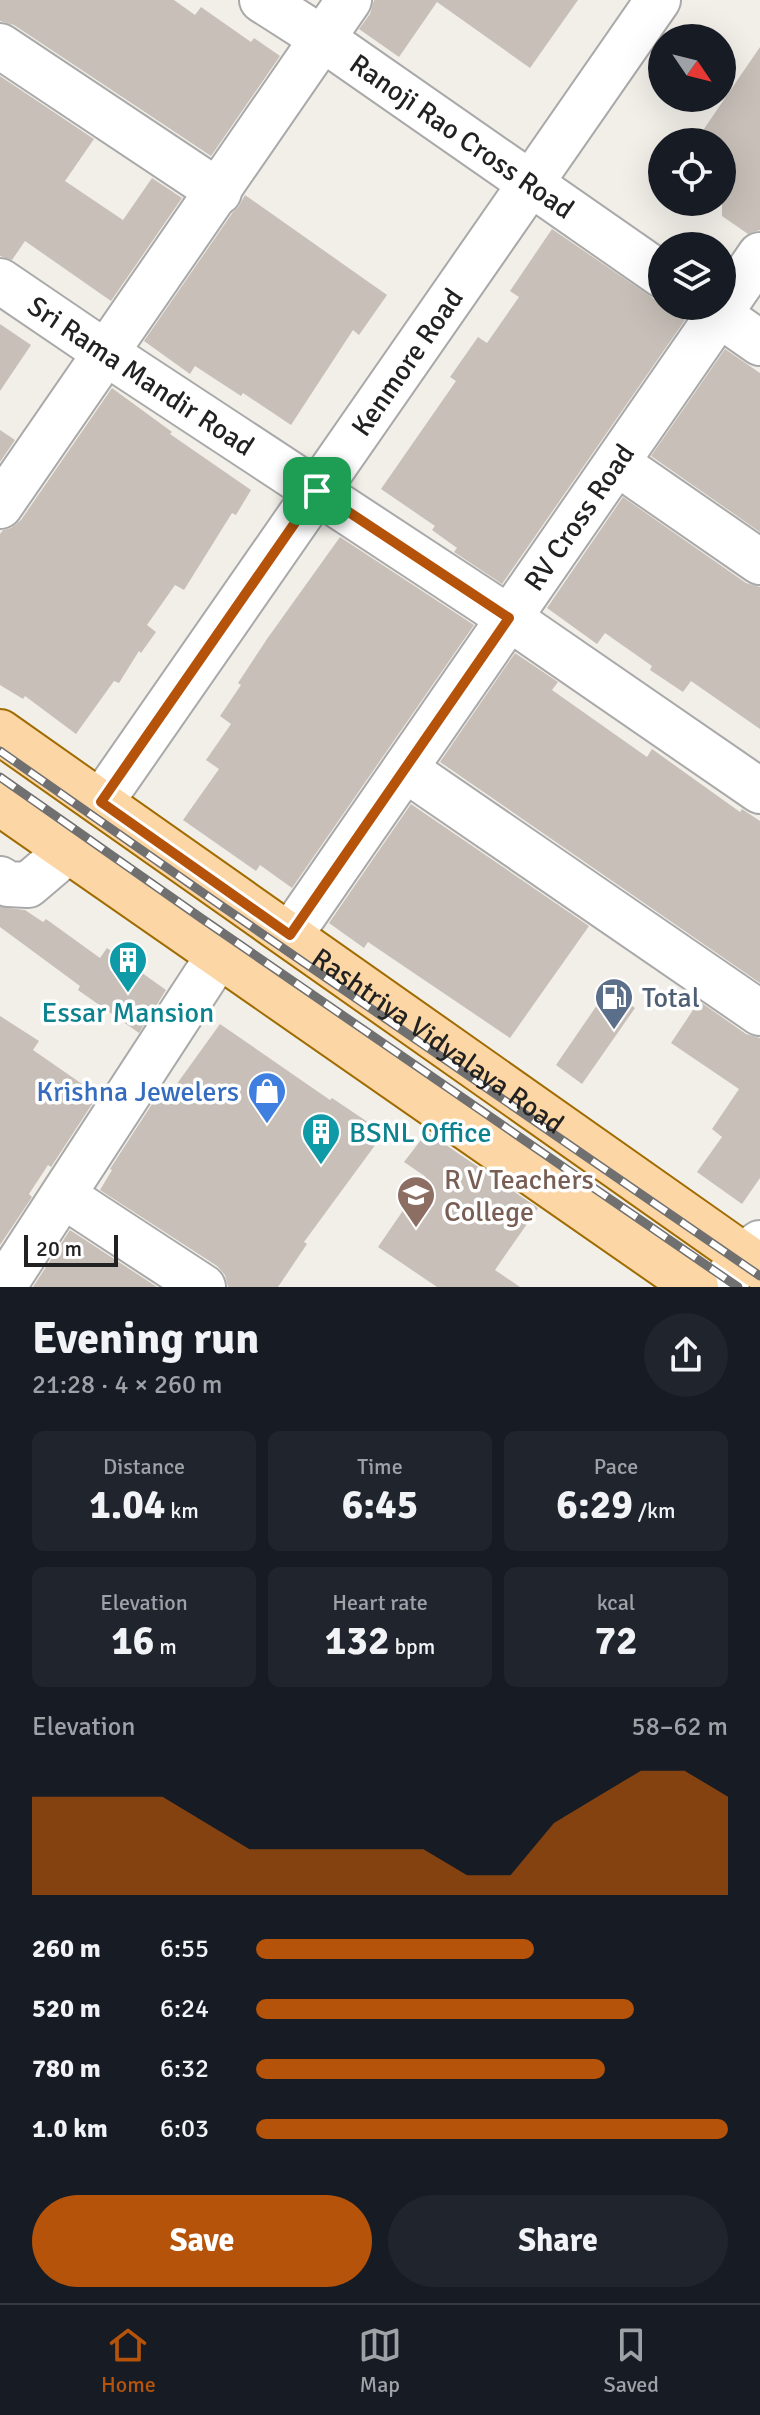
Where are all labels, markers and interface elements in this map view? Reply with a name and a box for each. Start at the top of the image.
north arrow [648,24,736,112]
map controls [648,24,736,320]
street label: Ranoji Rao Cross Road [343,47,580,227]
button: locate [648,128,736,216]
button: layers [648,232,736,320]
street label: Kenmore Road [344,282,471,443]
street label: Sri Rama Mandir Road [21,289,260,464]
street label: RV Cross Road [517,438,642,597]
pin [283,457,351,525]
icon: arrive [295,469,339,513]
building icon: Essar Mansion [107,939,149,994]
street label: Rashtriya Vidyalaya Road [305,941,570,1142]
fuel station icon: Total [593,976,635,1031]
place label: Total [642,981,700,1015]
place label: Essar Mansion [42,996,214,1030]
shop icon: Krishna Jewelers [246,1070,288,1125]
place label: Krishna Jewelers [36,1075,239,1109]
building icon: BSNL Office [300,1111,342,1166]
place label: BSNL Office [349,1116,491,1150]
place label: R V Teachers College [444,1163,594,1229]
school or university icon: R V Teachers College [395,1174,437,1229]
scale bar [24,1231,118,1267]
text: 20 m [36,1235,82,1262]
text: Evening run [32,1312,259,1366]
button: share [644,1313,728,1397]
text: 21:28 · 4 × 260 m [32,1369,223,1401]
text: Distance [103,1453,185,1480]
text: Time [357,1453,403,1480]
text: Pace [594,1453,638,1480]
text: 1.04 [89,1480,165,1530]
text: 6:45 [342,1480,418,1530]
text: 6:29 [556,1480,633,1530]
text: km [165,1497,199,1524]
text: /km [633,1497,676,1524]
text: Elevation [100,1589,188,1616]
text: Heart rate [332,1589,428,1616]
text: kcal [597,1589,635,1616]
text: 16 [111,1616,154,1666]
text: 132 [325,1616,390,1666]
text: 72 [594,1616,638,1666]
text: m [154,1633,177,1660]
text: bpm [390,1633,435,1660]
text: Elevation [32,1711,136,1743]
text: 58–62 m [632,1711,728,1743]
text: 260 m [32,1933,101,1965]
text: 6:55 [160,1933,209,1965]
text: 520 m [32,1993,101,2025]
text: 6:24 [160,1993,209,2025]
text: 780 m [32,2053,101,2085]
text: 6:32 [160,2053,209,2085]
text: 1.0 km [32,2113,108,2145]
text: 6:03 [160,2113,209,2145]
button: Save [32,2195,372,2287]
button: Share [388,2195,728,2287]
tab: Home [101,2323,156,2398]
tab: Map [358,2323,402,2398]
tab: Saved [604,2323,659,2398]

